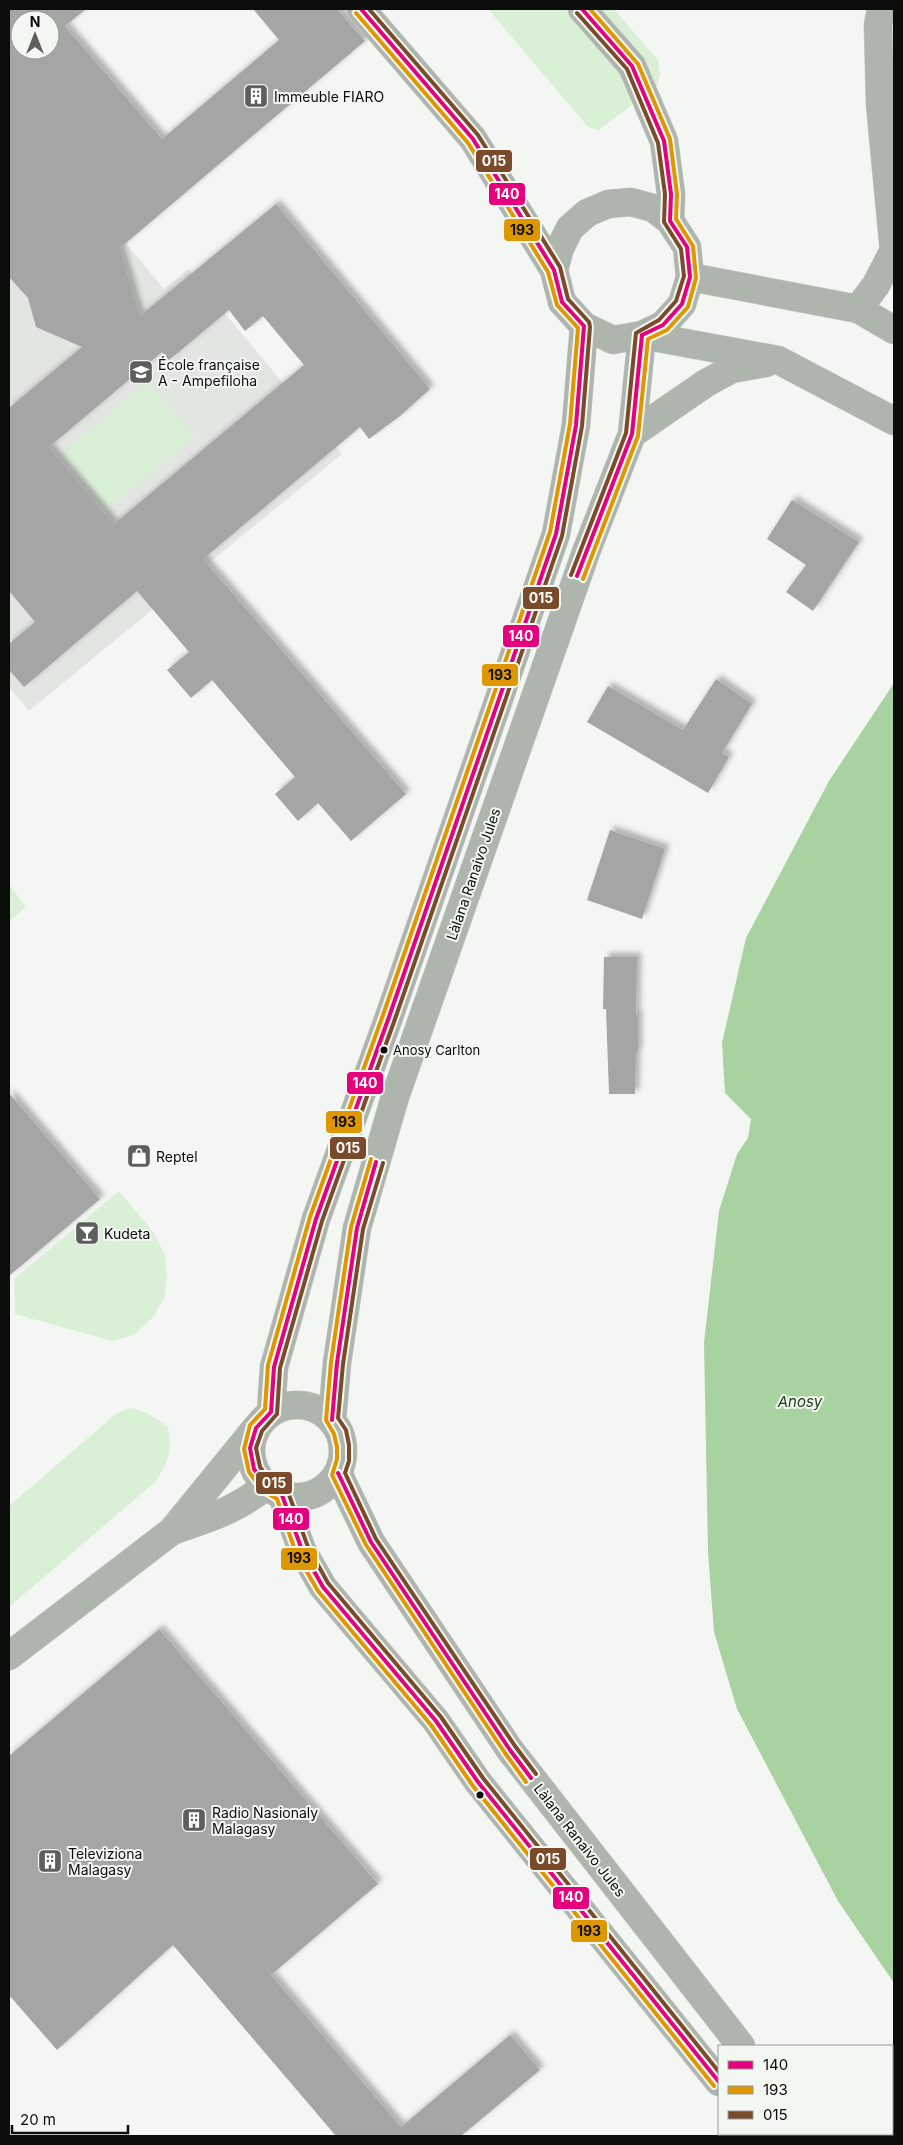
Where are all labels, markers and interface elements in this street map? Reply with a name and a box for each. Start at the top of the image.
north arrow [10,10,60,60]
text: N [30,13,40,30]
building icon: Immeuble FIARO [243,83,269,109]
place label: Immeuble FIARO [274,88,384,105]
line badge: 015 [475,149,513,173]
text: 015 [482,152,506,169]
line badge: 140 [488,182,526,206]
text: 140 [495,185,519,202]
line badge: 193 [503,218,541,242]
text: 193 [510,221,534,238]
place label: École française A - Ampefiloha [158,356,260,389]
school or university icon: École française A - Ampefiloha [128,359,154,385]
line badge: 015 [522,586,560,610]
text: 015 [529,589,553,606]
line badge: 140 [502,624,540,648]
text: 140 [509,627,533,644]
line badge: 193 [481,663,519,687]
text: 193 [488,666,512,683]
street label: Làlana Ranaivo Jules [442,806,504,942]
place label: Anosy Carlton [393,1042,480,1058]
marker: Anosy Carlton [379,1045,389,1055]
line badge: 140 [346,1071,384,1095]
text: 140 [353,1074,377,1091]
line badge: 193 [325,1110,363,1134]
text: 193 [332,1113,356,1130]
line badge: 015 [329,1136,367,1160]
text: 015 [336,1139,360,1156]
shop icon: Reptel [126,1143,152,1169]
place label: Reptel [156,1148,198,1165]
bar icon: Kudeta [74,1220,100,1246]
place label: Kudeta [104,1225,150,1242]
water label: Anosy [777,1392,823,1411]
line badge: 015 [255,1471,293,1495]
text: 015 [262,1474,286,1491]
line badge: 140 [272,1507,310,1531]
text: 140 [279,1510,303,1527]
line badge: 193 [280,1547,318,1571]
text: 193 [287,1549,311,1566]
street label: Làlana Ranaivo Jules [531,1780,629,1900]
unlabelled marker [475,1790,485,1800]
place label: Radio Nasionaly Malagasy [212,1804,318,1837]
building icon: Radio Nasionaly Malagasy [181,1807,207,1833]
place label: Televiziona Malagasy [68,1845,142,1878]
line badge: 015 [529,1847,567,1871]
building icon: Televiziona Malagasy [37,1848,63,1874]
text: 015 [536,1850,560,1867]
line badge: 140 [552,1886,590,1910]
text: 140 [559,1888,583,1905]
line badge: 193 [570,1919,608,1943]
text: 193 [577,1922,601,1939]
legend [718,2045,893,2135]
text: 140 [763,2055,788,2074]
text: 193 [763,2080,788,2099]
scale bar [12,2102,129,2134]
text: 015 [763,2105,788,2124]
text: 20 m [20,2110,56,2129]

